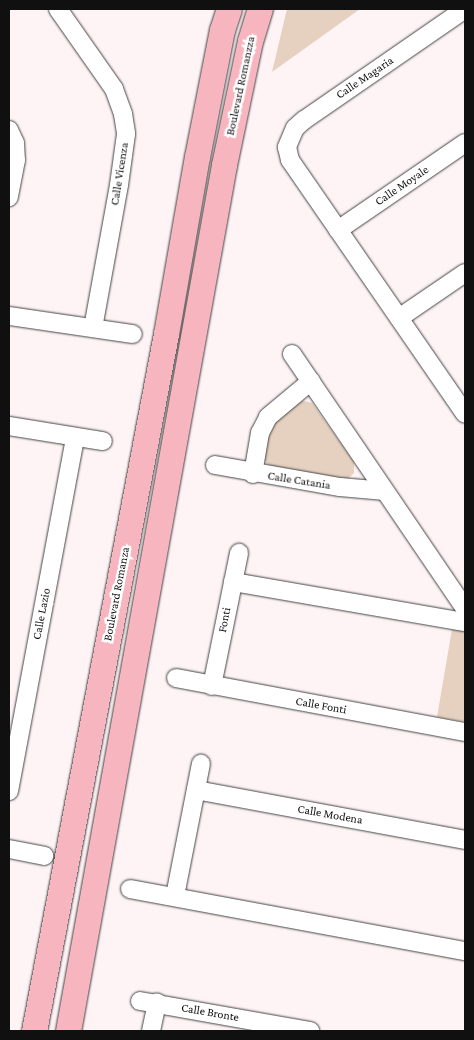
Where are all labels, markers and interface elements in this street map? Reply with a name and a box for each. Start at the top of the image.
street label: Boulevard Romanzza [223,35,259,137]
street label: Calle Magaria [334,54,396,102]
street label: Calle Vicenza [108,142,132,206]
street label: Calle Moyale [372,163,432,209]
street label: Calle Catania [266,469,332,493]
street label: Boulevard Romanza [101,546,133,642]
street label: Calle Lazio [30,587,54,641]
street label: Fonti [216,606,234,634]
street label: Calle Fonti [294,694,348,718]
street label: Calle Modena [296,802,364,828]
street label: Calle Bronte [180,1001,240,1025]

